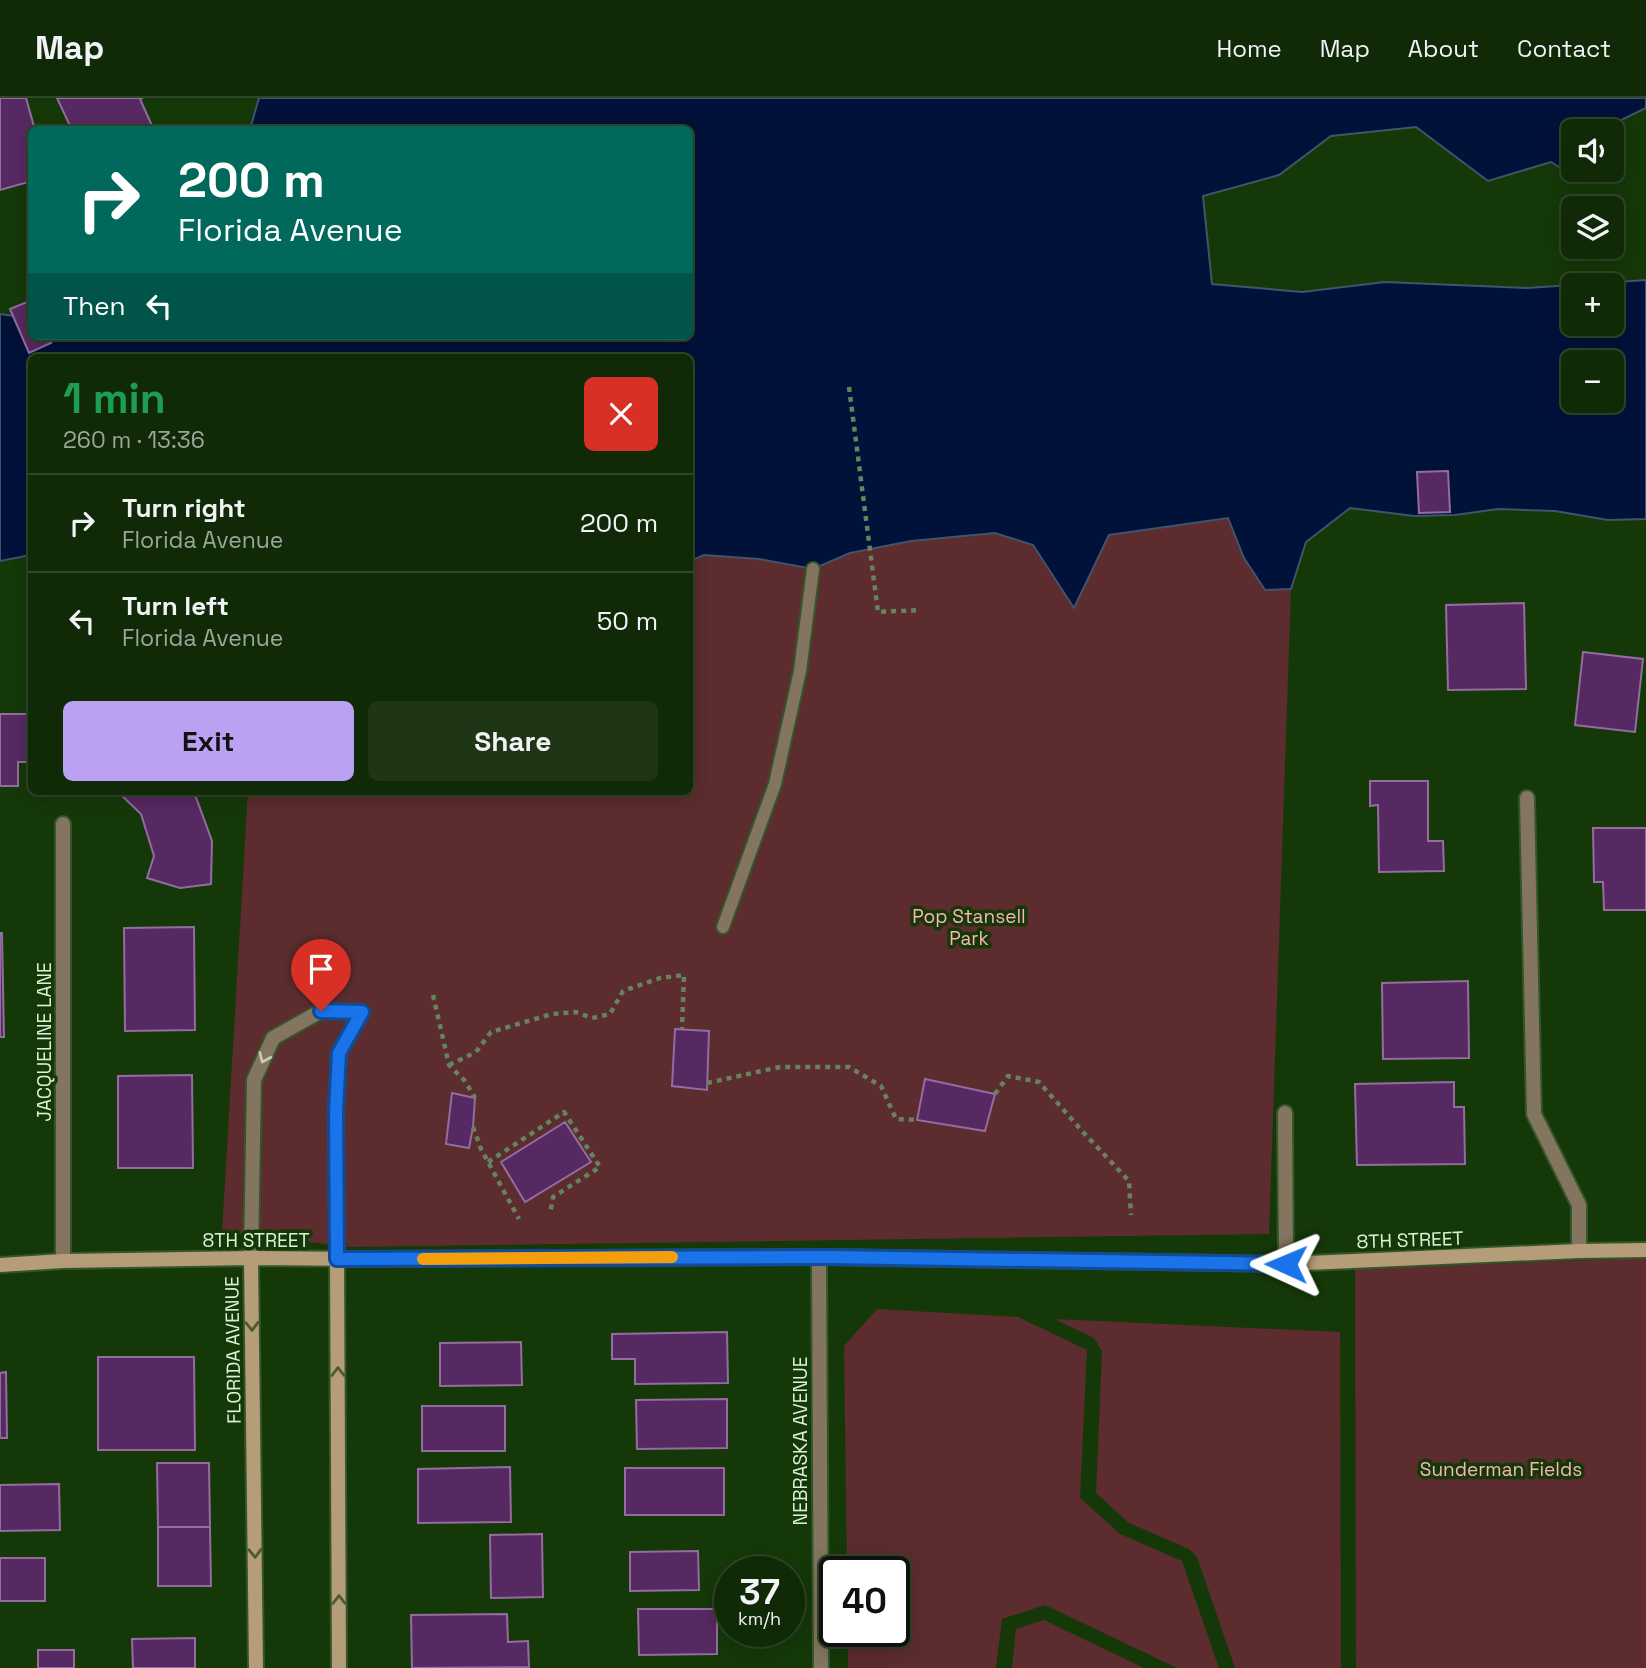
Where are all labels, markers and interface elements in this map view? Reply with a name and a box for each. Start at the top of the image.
text: Map [35,27,104,69]
text: Home [1216,33,1282,64]
text: Map [1320,33,1370,64]
text: About [1408,33,1479,64]
text: Contact [1517,33,1611,64]
map controls [1561,119,1624,413]
button: sound [1561,119,1624,182]
text: 200 m [178,149,325,211]
icon: right [63,154,154,245]
button: layers [1561,196,1624,259]
text: Florida Avenue [178,210,403,250]
button: + [1561,273,1624,336]
icon: left [140,287,178,325]
text: Then [63,289,126,323]
button: − [1561,350,1624,413]
text: 1 min [63,372,166,425]
button: close [584,377,658,451]
text: 260 m · 13:36 [63,425,205,455]
text: Turn right [122,491,246,525]
icon: right [63,504,101,542]
text: 200 m [580,506,658,540]
text: Florida Avenue [122,525,283,555]
text: Turn left [122,589,229,623]
icon: left [63,602,101,640]
text: 50 m [597,604,658,638]
text: Florida Avenue [122,623,283,653]
button: Exit [63,701,354,781]
button: Share [368,701,658,781]
park label: Pop Stansell Park [912,904,1026,951]
pin [291,939,351,1011]
icon: arrive [302,950,340,988]
street label: JACQUELINE LANE [32,962,57,1122]
one-way arrow [258,1051,272,1063]
street label: 8TH STREET [1356,1226,1464,1254]
position arrow [1249,1227,1323,1301]
street label: 8TH STREET [202,1228,310,1253]
street label: FLORIDA AVENUE [219,1276,247,1424]
one-way arrow [244,1321,259,1332]
street label: NEBRASKA AVENUE [788,1357,813,1525]
one-way arrow [330,1367,346,1377]
park label: Sunderman Fields [1420,1457,1582,1482]
one-way arrow [247,1548,262,1559]
speed limit sign: 40 [819,1556,910,1647]
text: 37 [739,1570,780,1614]
one-way arrow [331,1594,347,1605]
text: km/h [738,1607,781,1630]

